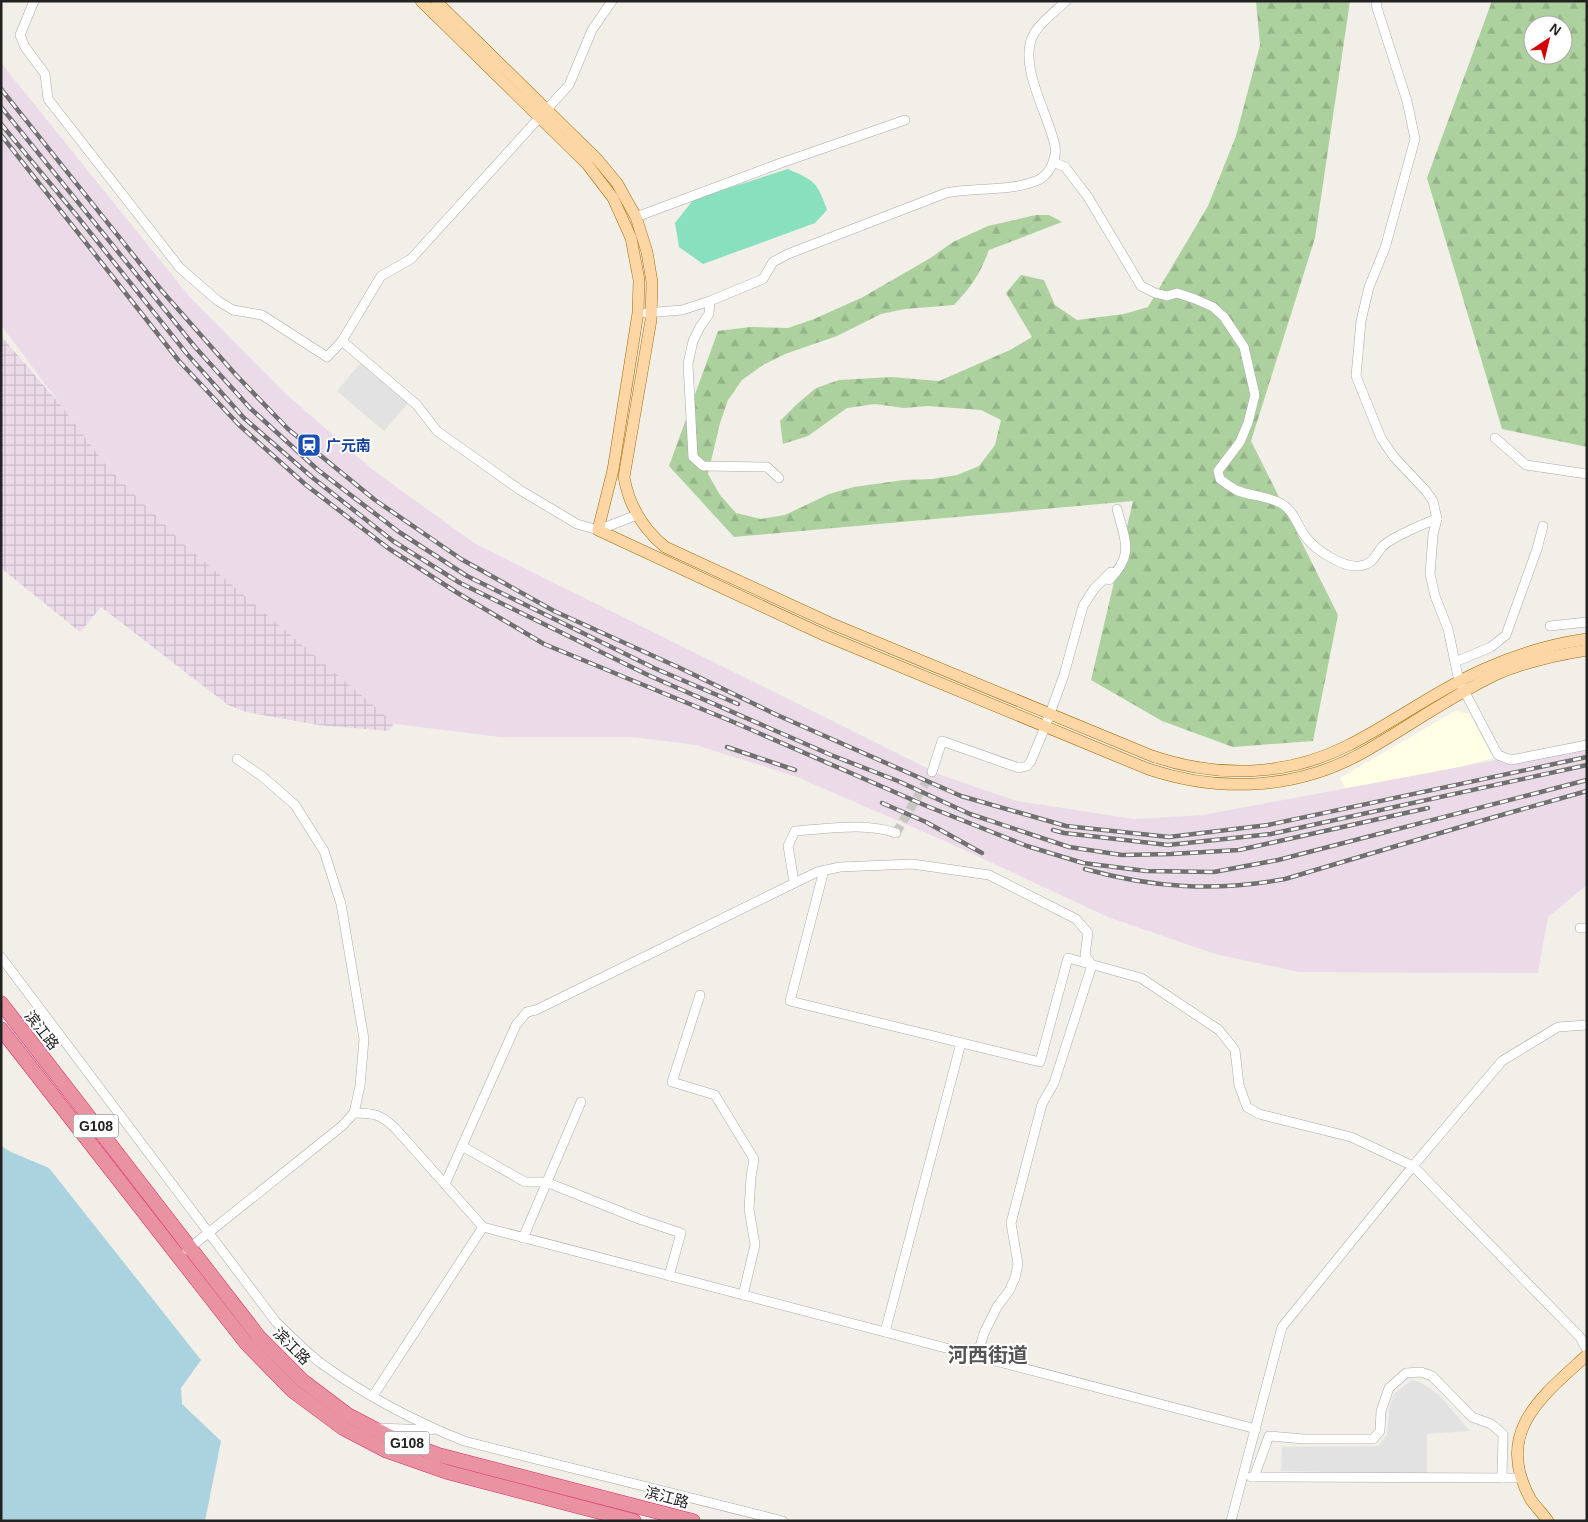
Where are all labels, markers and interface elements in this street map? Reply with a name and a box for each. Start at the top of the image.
north arrow [1523,15,1573,65]
text: N [1547,20,1564,39]
station icon: 广元南 [296,432,322,458]
place label: 广元南 [326,437,371,454]
street label: 滨江路 [21,1007,63,1053]
road number: G108 [74,1114,118,1138]
street label: 滨江路 [270,1324,314,1368]
district label: 河西街道 [948,1344,1028,1366]
road number: G108 [384,1432,430,1455]
street label: 滨江路 [643,1483,691,1511]

